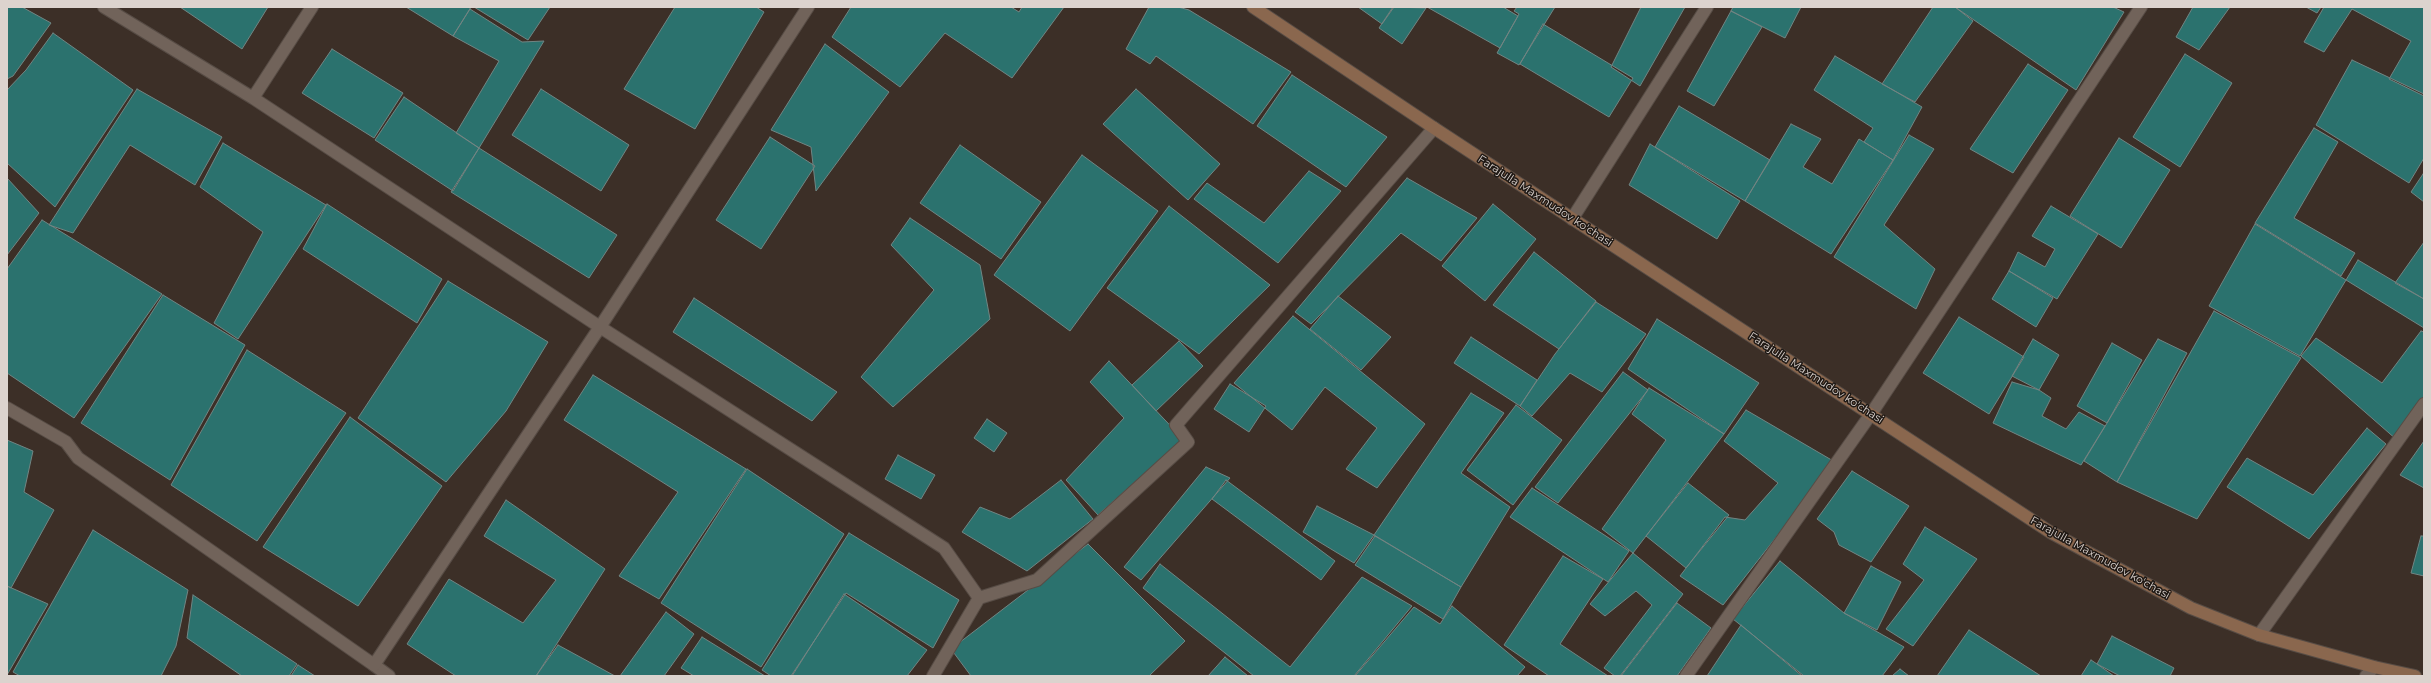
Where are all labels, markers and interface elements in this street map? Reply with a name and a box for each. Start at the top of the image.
street label: Farajulla Maxmudov ko'chasi [1475,152,1615,250]
street label: Farajulla Maxmudov ko'chasi [1746,329,1886,427]
street label: Farajulla Maxmudov ko'chasi [2028,514,2172,602]

